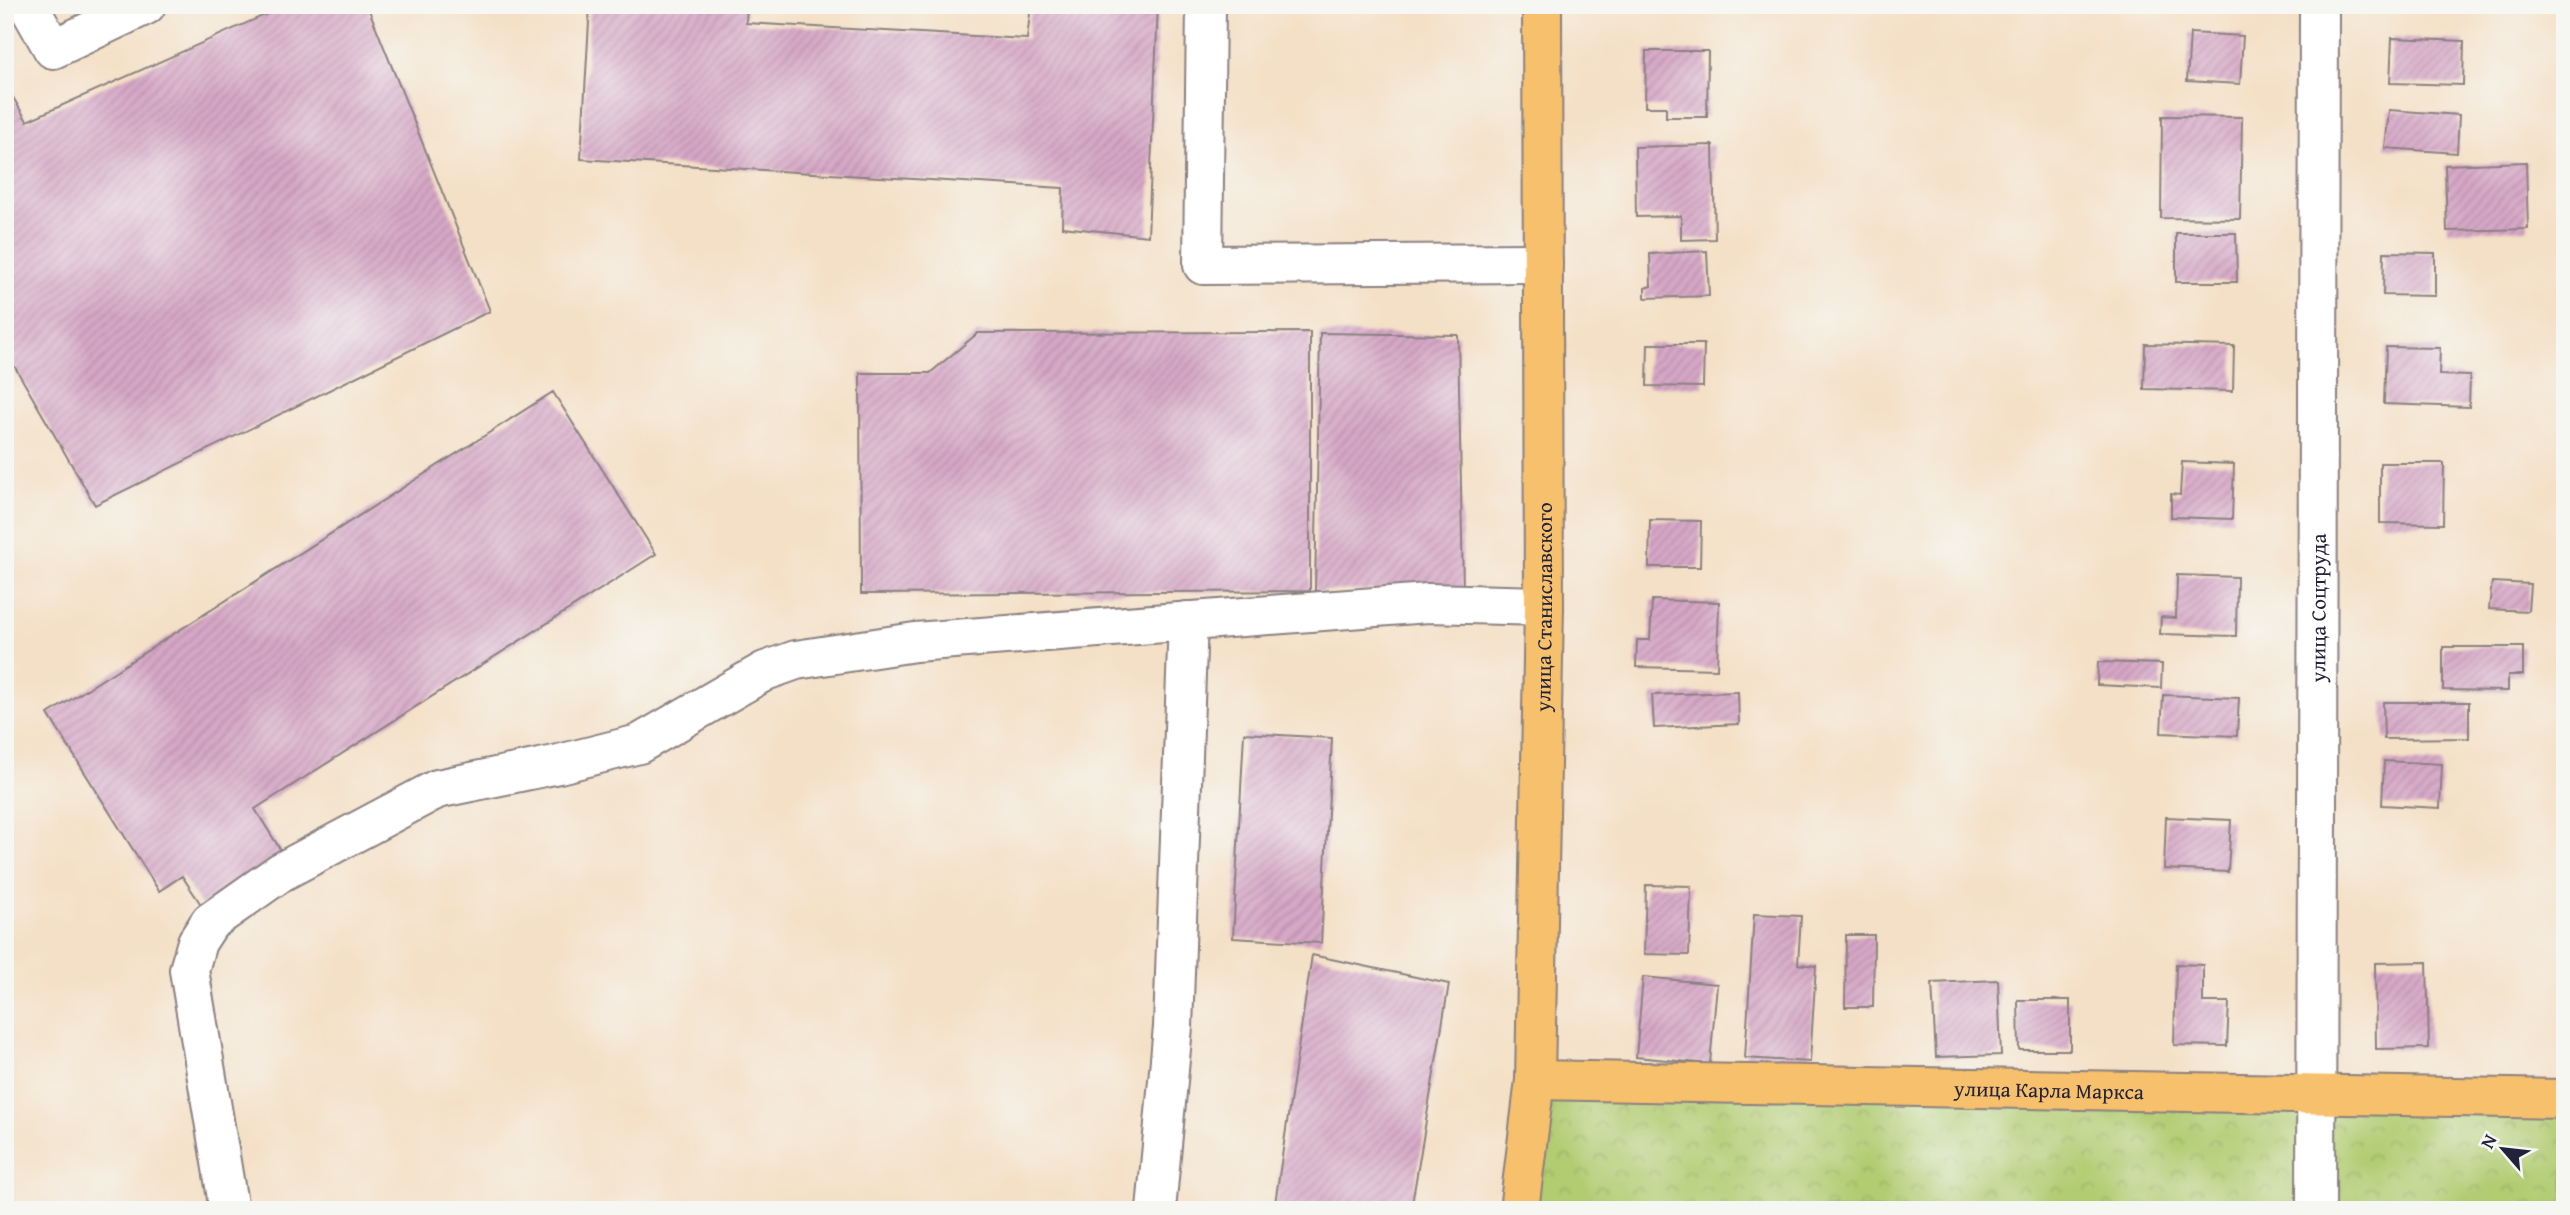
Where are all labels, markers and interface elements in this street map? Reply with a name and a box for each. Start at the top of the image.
street label: улица Станиславского [1526,502,1560,713]
street label: улица Соцтруда [2302,533,2333,684]
street label: улица Карла Маркса [1953,1072,2144,1107]
north arrow [2468,1114,2538,1184]
text: N [2473,1129,2503,1153]

